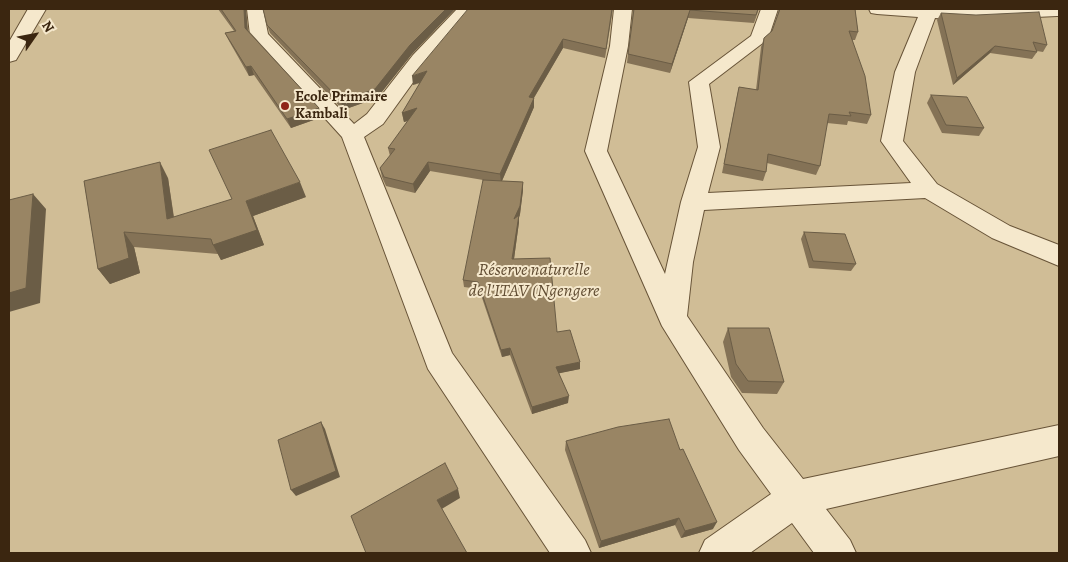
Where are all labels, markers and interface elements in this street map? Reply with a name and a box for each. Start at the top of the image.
north arrow [10,10,60,60]
text: N [37,17,59,36]
place label: Ecole Primaire Kambali [295,88,387,123]
marker: Ecole Primaire Kambali [279,100,291,112]
park label: Réserve naturelle de l'ITAV (Ngengere [469,260,599,302]

